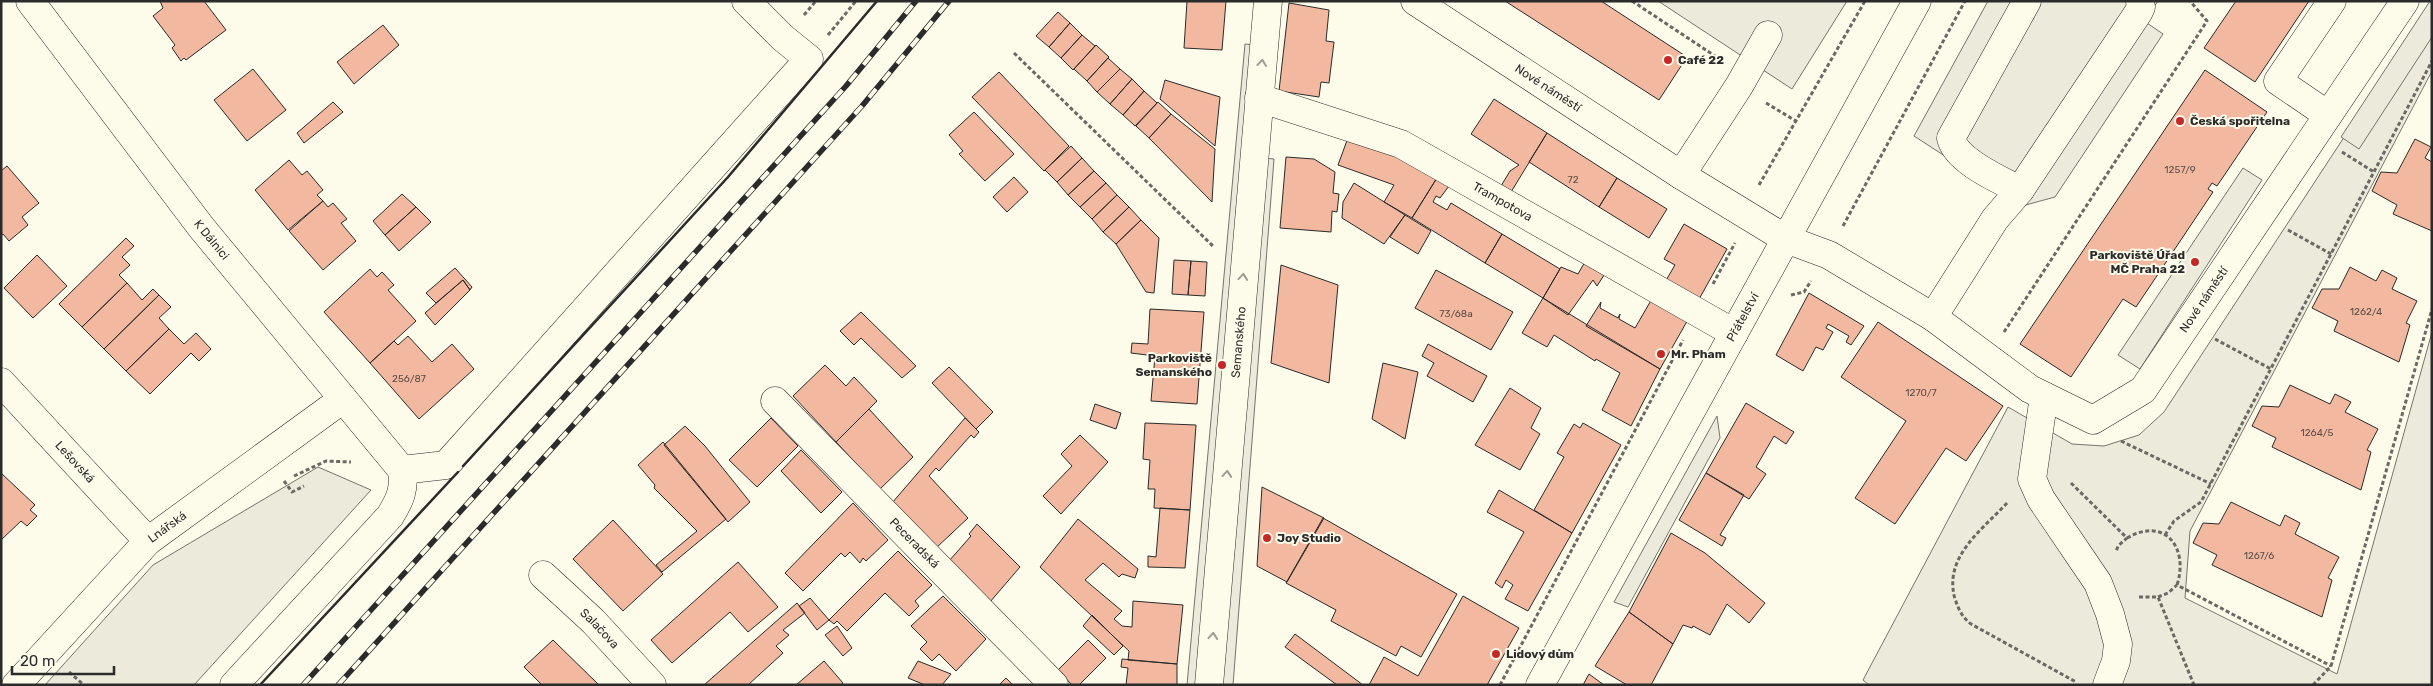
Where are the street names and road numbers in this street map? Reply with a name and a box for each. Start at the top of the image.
street label: Nové náměstí [1512,61,1585,115]
street label: Trampotova [1470,179,1535,224]
street label: K Dálnici [191,217,232,263]
street label: Nové náměstí [2177,263,2232,335]
street label: Přátelství [1724,289,1762,344]
street label: Semanského [1229,306,1249,379]
street label: Lešovská [52,438,98,486]
street label: Lnářská [145,508,189,546]
street label: Peceradská [887,515,942,571]
street label: Salačova [577,606,622,652]

